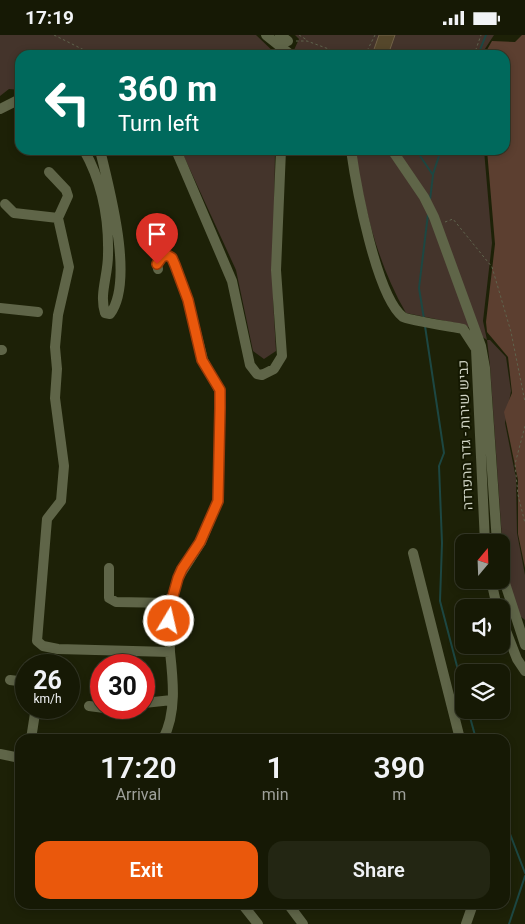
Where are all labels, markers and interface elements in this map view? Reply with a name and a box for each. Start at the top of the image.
text: 17:19 [25,6,74,29]
text: 360 m [118,69,217,110]
icon: left [35,70,100,135]
text: Turn left [118,111,199,136]
pin [136,213,178,264]
icon: arrive [143,220,171,248]
street label: כביש שירות - גדר ההפרדה [454,360,476,510]
north arrow [455,534,510,589]
map controls [455,534,510,719]
position arrow [142,594,194,646]
button: sound [455,599,510,654]
speed limit sign: 30 [90,654,155,719]
button: layers [455,664,510,719]
text: 26 [33,666,62,695]
text: km/h [33,692,62,706]
text: 17:20 [100,750,177,785]
text: 1 [267,750,284,785]
text: 390 [374,750,425,785]
text: Arrival [116,785,161,804]
text: min [262,785,289,804]
text: m [392,785,406,804]
button: Exit [35,841,258,899]
button: Share [268,841,490,899]

